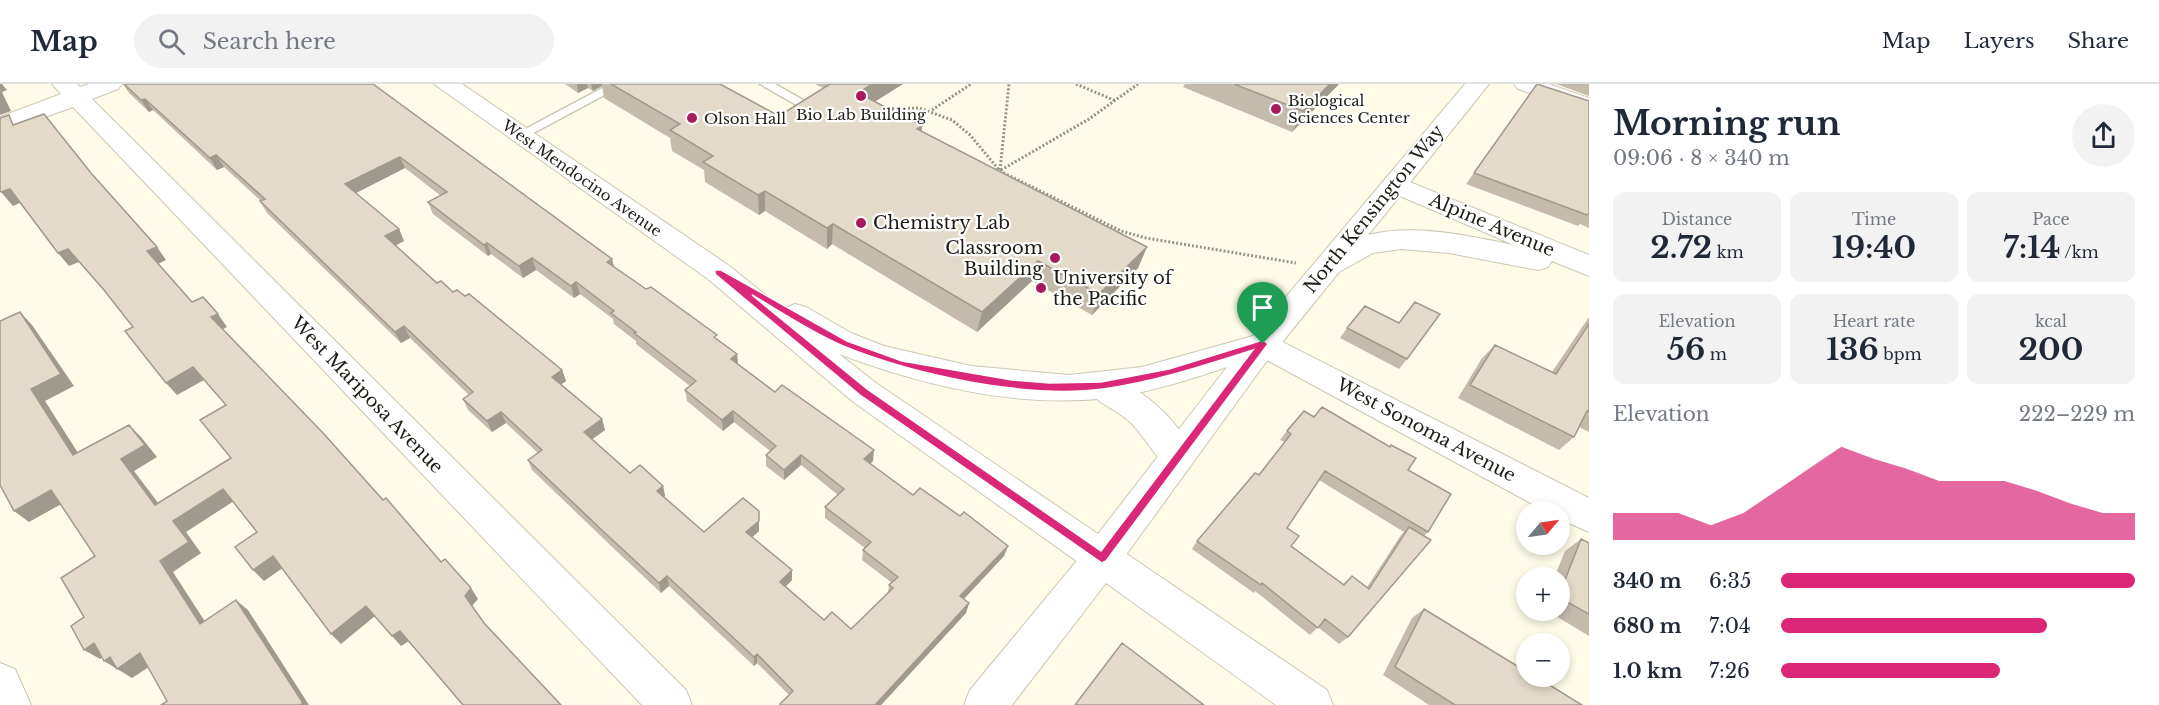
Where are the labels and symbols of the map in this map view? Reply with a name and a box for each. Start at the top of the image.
marker: Bio Lab Building [854,89,868,103]
place label: Biological Sciences Center [1288,91,1411,127]
marker: Biological Sciences Center [1269,102,1283,116]
place label: Bio Lab Building [796,105,927,124]
place label: Olson Hall [704,109,786,128]
marker: Olson Hall [685,111,699,125]
street label: West Mendocino Avenue [498,115,666,241]
street label: North Kensington Way [1299,120,1449,298]
street label: Alpine Avenue [1425,188,1558,261]
place label: Chemistry Lab [873,212,1010,234]
marker: Chemistry Lab [854,216,868,230]
place label: Classroom Building [945,237,1043,280]
marker: Classroom Building [1048,251,1062,265]
place label: University of the Pacific [1053,267,1175,310]
marker: University of the Pacific [1034,281,1048,295]
pin [1237,282,1288,344]
street label: West Mariposa Avenue [286,311,448,478]
street label: West Sonoma Avenue [1332,373,1519,487]
north arrow [1516,501,1570,555]

